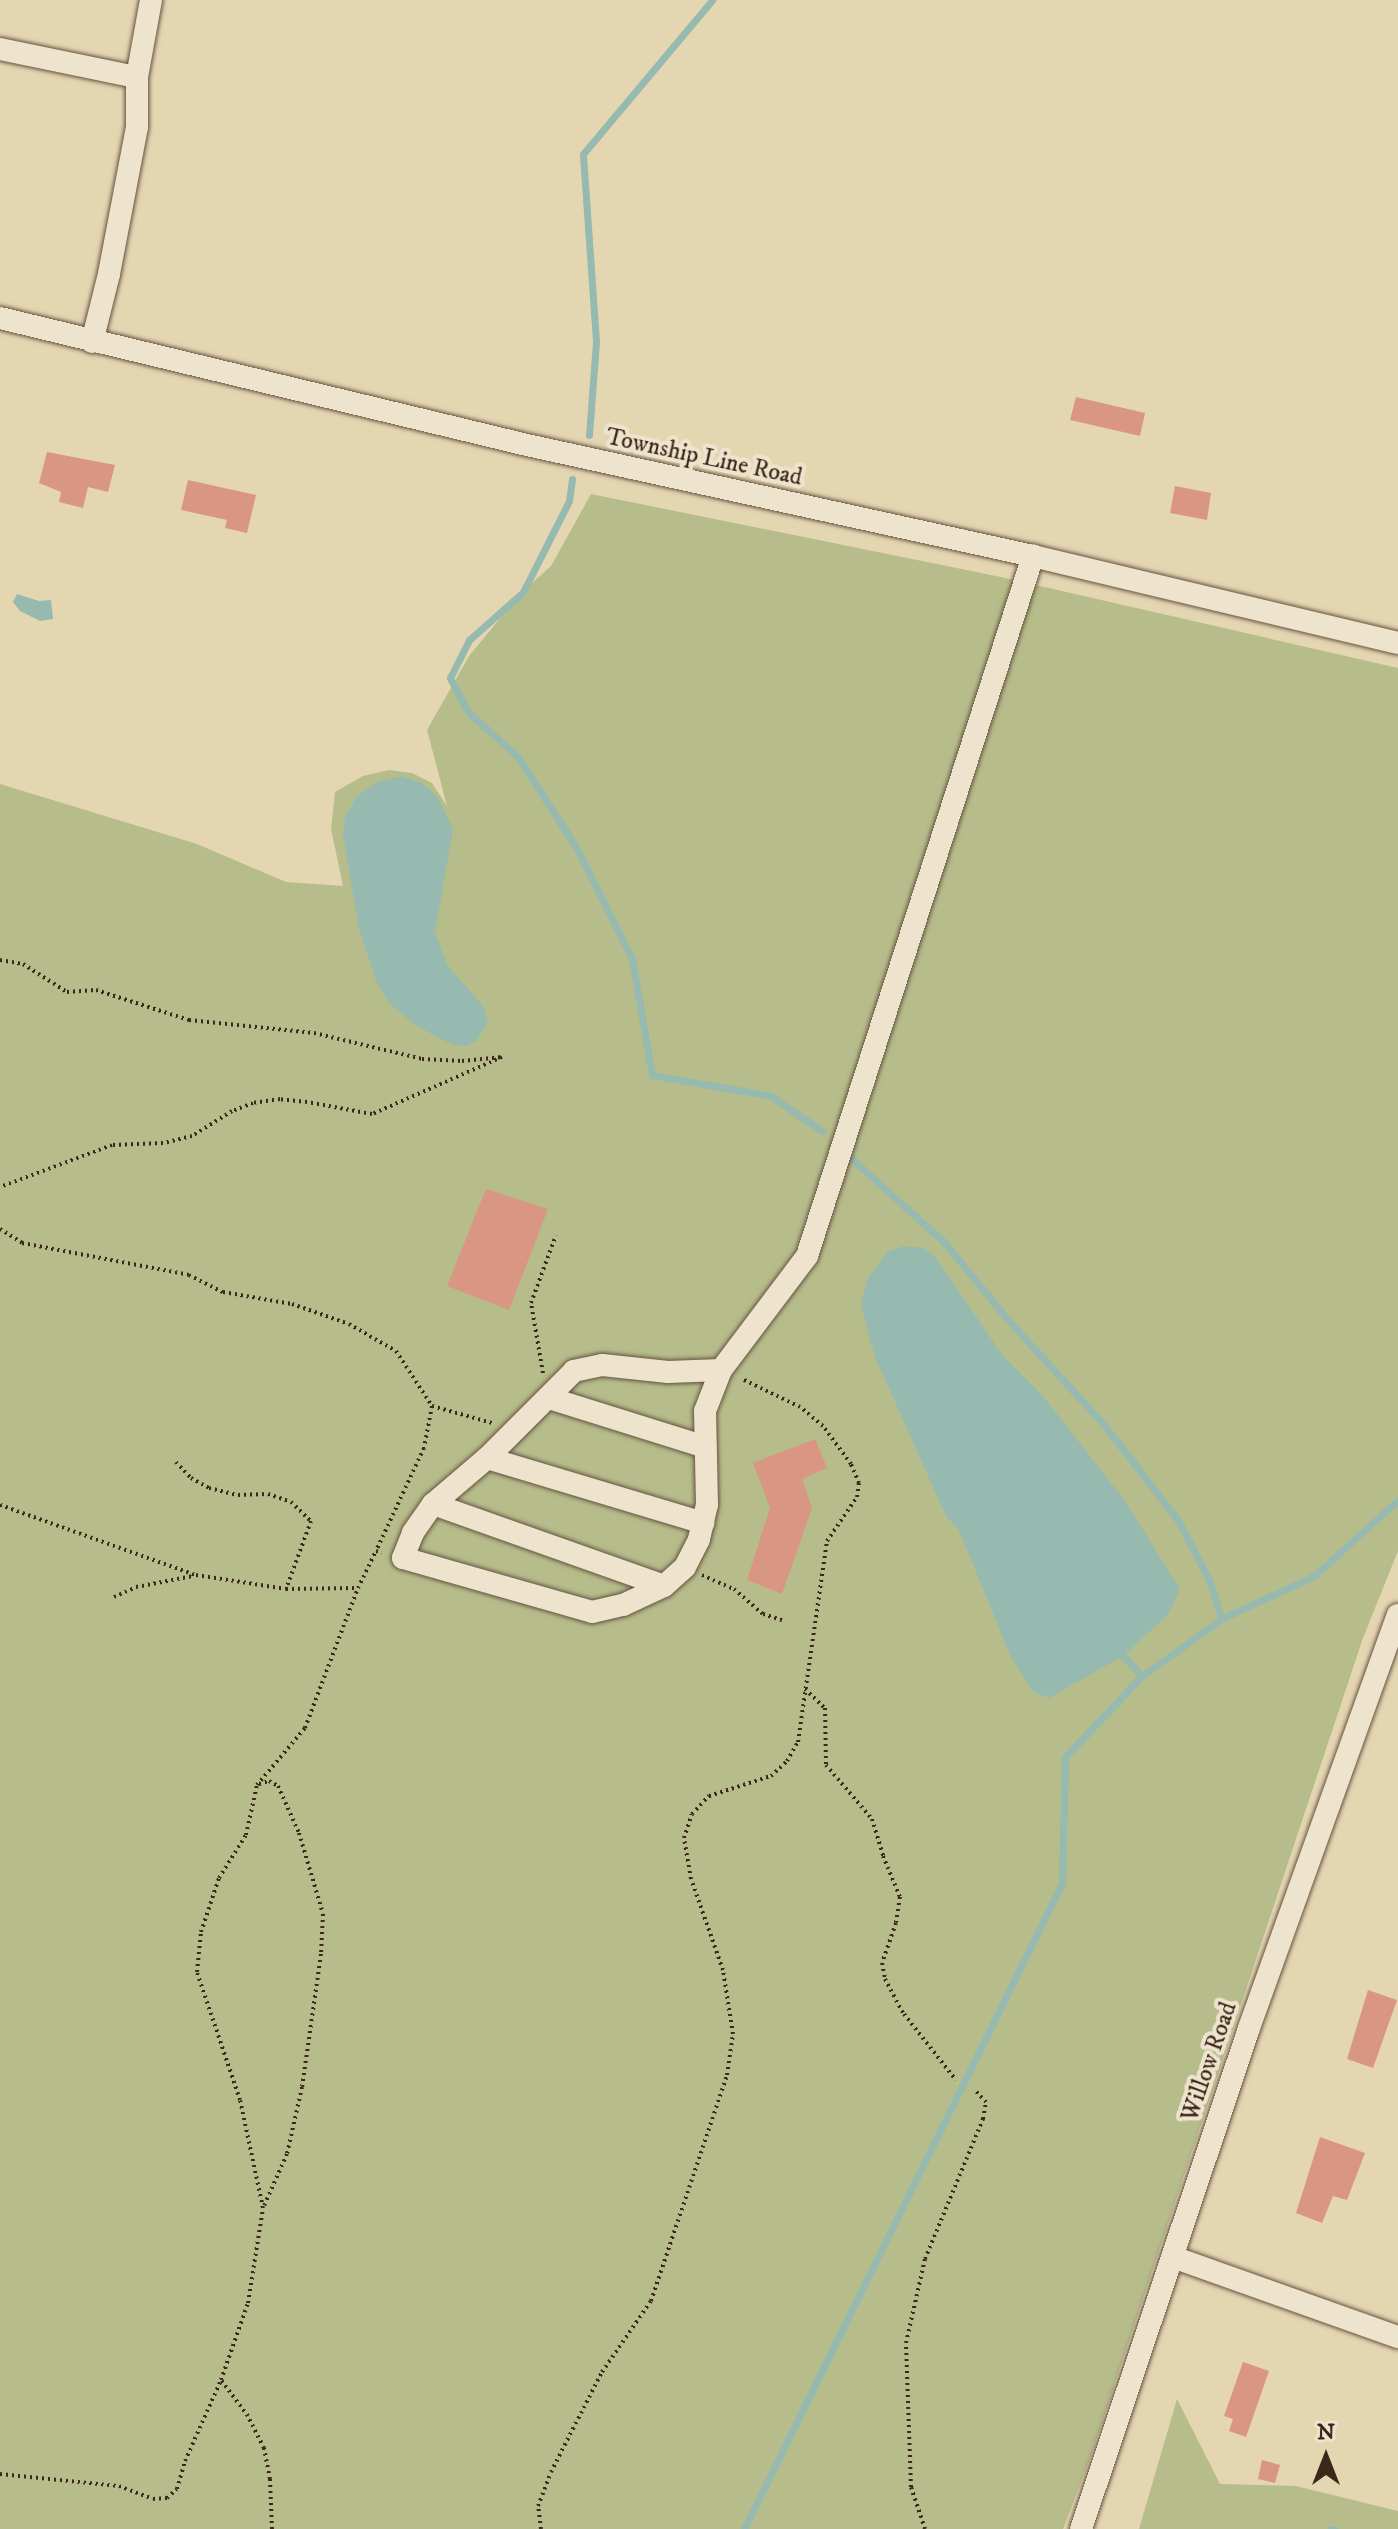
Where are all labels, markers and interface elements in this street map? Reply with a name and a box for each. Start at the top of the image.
street label: Township Line Road [603,423,805,493]
street label: Willow Road [1176,1999,1244,2125]
north arrow [1286,2417,1366,2497]
text: N [1317,2419,1335,2446]

